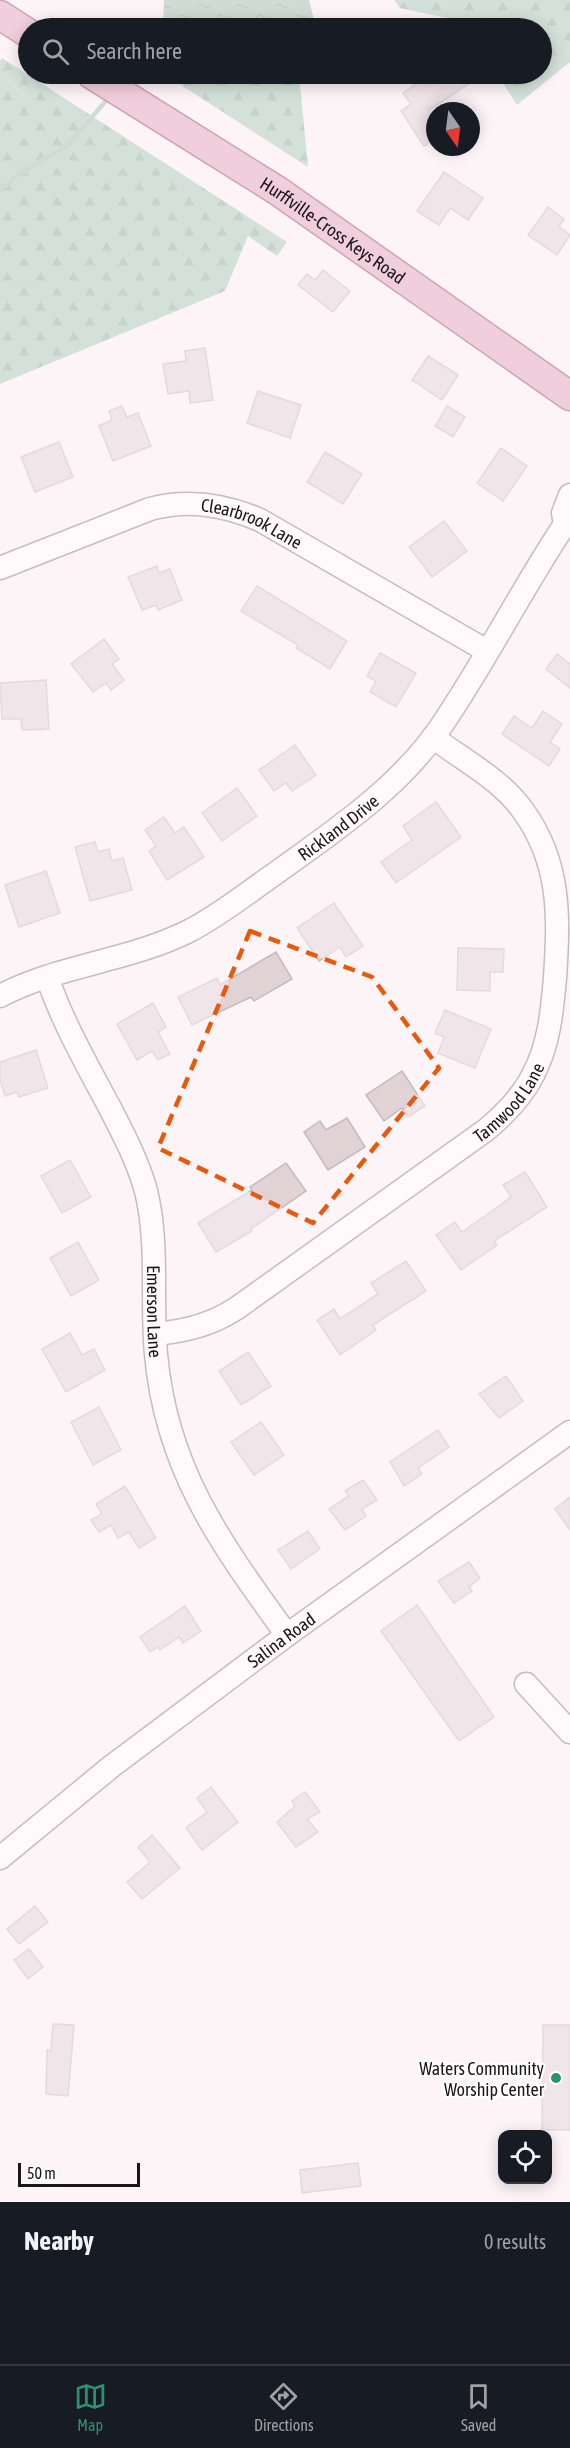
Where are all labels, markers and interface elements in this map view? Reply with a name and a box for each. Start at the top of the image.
search box [18,18,552,84]
icon: search [39,35,72,68]
text: Search here [87,38,182,64]
north arrow [426,102,480,156]
street label: Hurffville-Cross Keys Road [257,172,410,288]
street label: Clearbrook Lane [200,494,306,553]
street label: Rickland Drive [294,790,382,864]
street label: Tamwood Lane [469,1059,548,1146]
street label: Emerson Lane [143,1265,167,1358]
street label: Salina Road [243,1608,319,1672]
place label: Waters Community Worship Center [419,2058,545,2100]
marker: Waters Community Worship Center [549,2071,563,2085]
map controls [498,2130,552,2184]
button: locate [498,2130,552,2184]
scale bar [18,2160,140,2188]
text: 50 m [27,2164,56,2182]
text: Nearby [24,2226,94,2256]
text: 0 results [484,2230,546,2253]
tab: Map [74,2380,107,2434]
tab: Directions [254,2380,314,2434]
tab: Saved [461,2380,496,2434]

